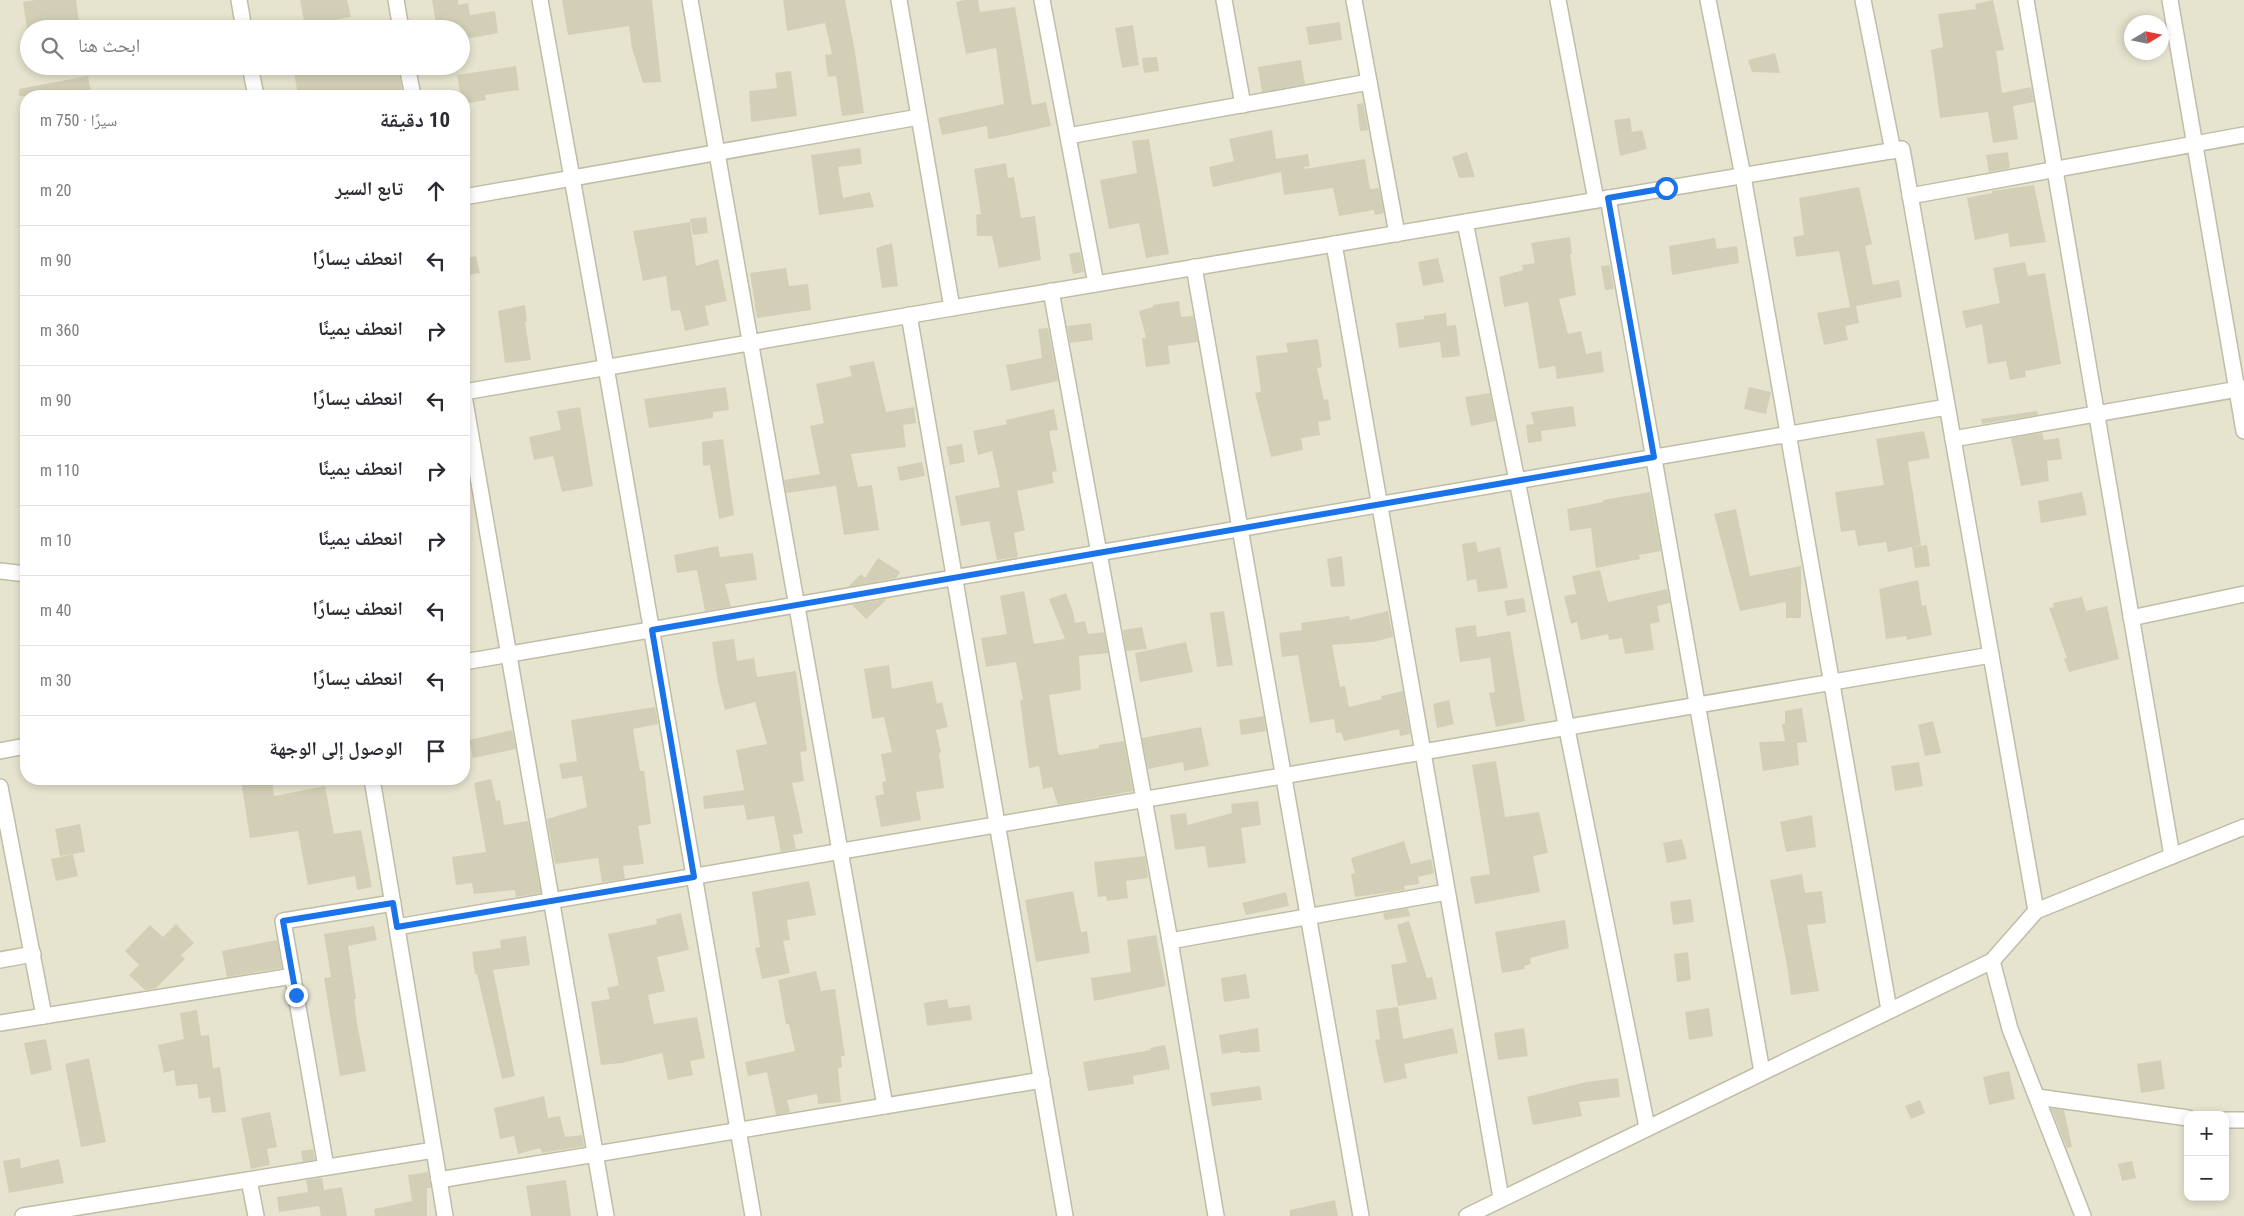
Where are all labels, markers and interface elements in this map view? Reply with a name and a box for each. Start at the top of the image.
north arrow [2124,15,2169,60]
search box [20,20,470,75]
icon: search [38,34,66,62]
text: ابحث هنا [78,34,140,57]
text: 10 دقيقة [380,108,450,132]
text: سيرًا · 750 m [40,111,117,130]
text: تابع السير [335,177,403,200]
icon: ahead [422,177,450,205]
route start [1655,177,1678,200]
text: 20 m [40,181,72,200]
text: انعطف يسارًا [312,247,403,270]
icon: left [422,247,450,275]
text: 90 m [40,251,72,270]
text: انعطف يمينًا [318,317,403,340]
icon: right [422,317,450,345]
text: 360 m [40,321,79,340]
text: انعطف يسارًا [312,387,403,410]
icon: left [422,387,450,415]
text: 90 m [40,391,72,410]
text: انعطف يمينًا [318,457,403,480]
icon: right [422,457,450,485]
text: 110 m [40,461,79,480]
text: انعطف يمينًا [318,527,403,550]
icon: right [422,527,450,555]
text: 10 m [40,531,72,550]
text: انعطف يسارًا [312,597,403,620]
icon: left [422,597,450,625]
text: 40 m [40,601,72,620]
text: انعطف يسارًا [312,667,403,690]
icon: left [422,667,450,695]
text: 30 m [40,671,72,690]
text: الوصول إلى الوجهة [269,737,403,760]
icon: arrive [422,737,450,765]
route end [285,984,308,1007]
map controls [2184,1111,2229,1201]
button: + [2184,1111,2229,1156]
button: − [2184,1156,2229,1201]

